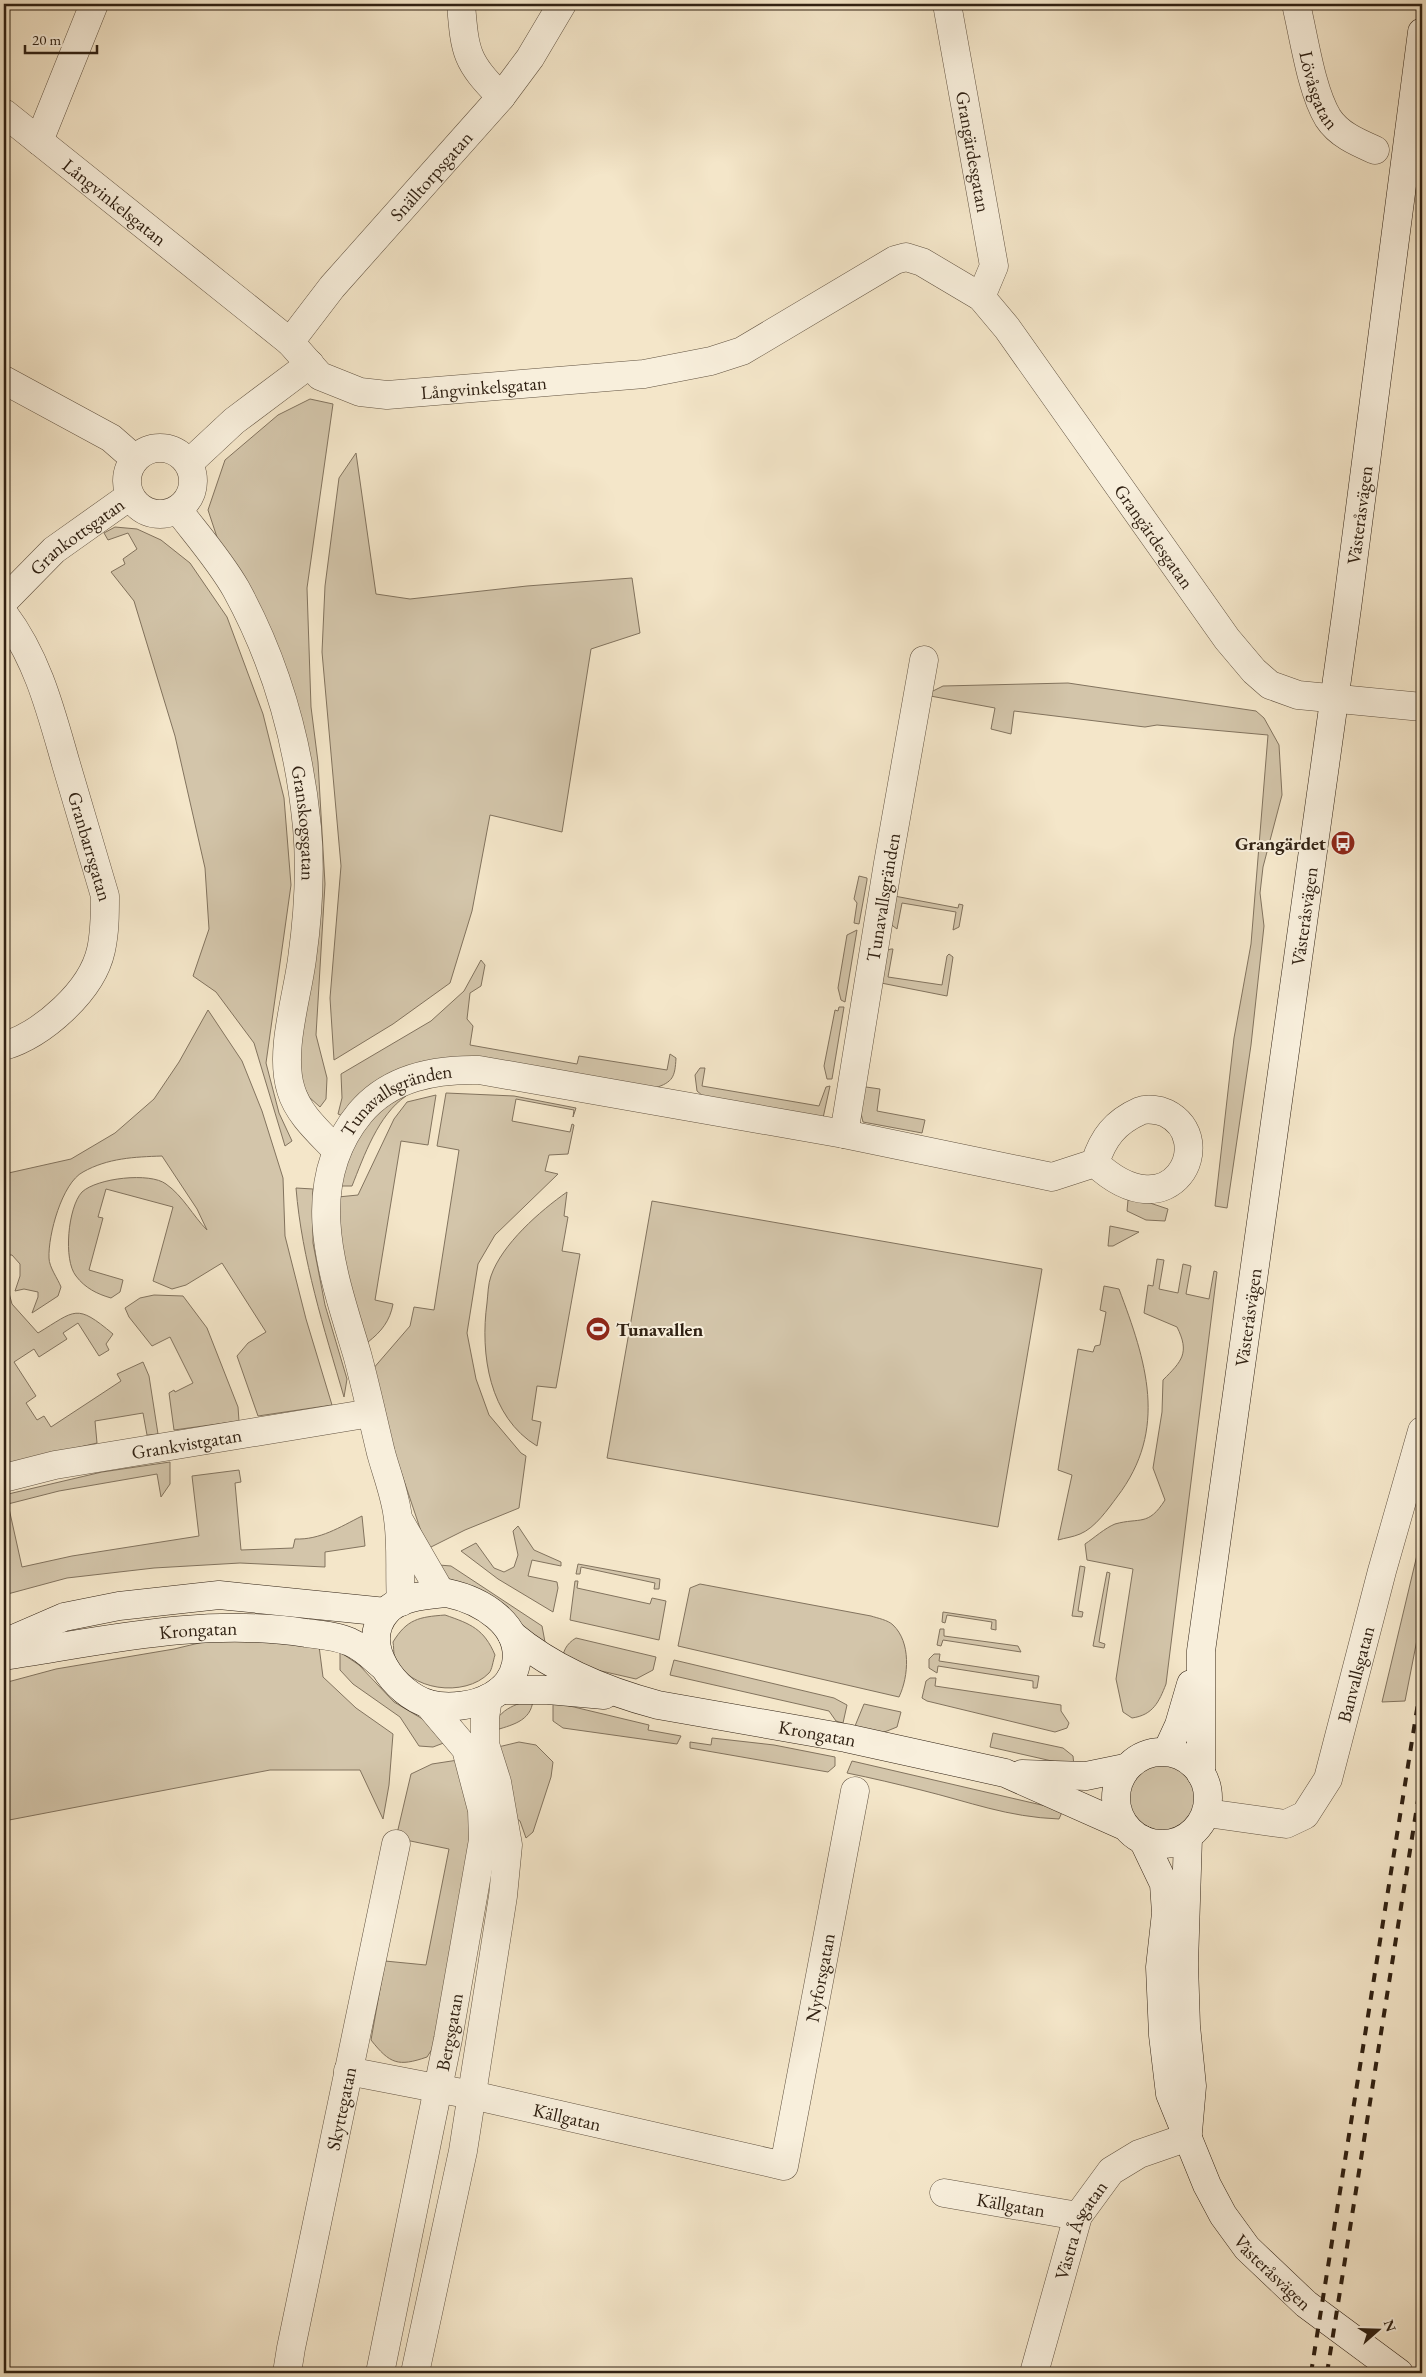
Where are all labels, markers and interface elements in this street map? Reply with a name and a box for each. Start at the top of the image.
scale bar [25,22,98,54]
text: 20 m [32,30,61,49]
street label: Lövåsgatan [1293,49,1344,135]
street label: Grangärdesgatan [950,89,996,214]
street label: Snälltorpsgatan [384,126,478,227]
street label: Långvinkelsgatan [57,153,172,251]
street label: Långvinkelsgatan [420,370,548,405]
street label: Västeråsvägen [1341,464,1378,566]
street label: Grangärdesgatan [1108,479,1200,594]
street label: Grankottsgatan [24,492,130,581]
street label: Granskogsgatan [285,763,321,881]
street label: Granbarrsgatan [62,789,118,904]
bus stop icon: Grangärdet [1330,830,1356,856]
street label: Tunavallsgränden [860,831,906,963]
place label: Grangärdet [1235,831,1326,856]
street label: Västeråsvägen [1285,865,1324,967]
street label: Tunavallsgränden [335,1059,453,1141]
street label: Västeråsvägen [1229,1266,1267,1368]
sports icon: Tunavallen [585,1316,611,1342]
place label: Tunavallen [616,1317,703,1342]
street label: Grankvistgatan [130,1422,244,1465]
street label: Krongatan [158,1616,237,1645]
street label: Banvallsgatan [1331,1623,1380,1725]
street label: Krongatan [777,1714,858,1753]
street label: Nyforsgatan [799,1931,841,2024]
street label: Bergsgatan [430,1991,469,2073]
street label: Skyttegatan [320,2064,362,2153]
street label: Källgatan [531,2097,604,2137]
street label: Västra Åsgatan [1049,2175,1113,2283]
street label: Källgatan [975,2187,1047,2223]
street label: Västeråsvägen [1228,2229,1317,2316]
north arrow [1354,2304,1404,2354]
text: N [1380,2317,1401,2335]

